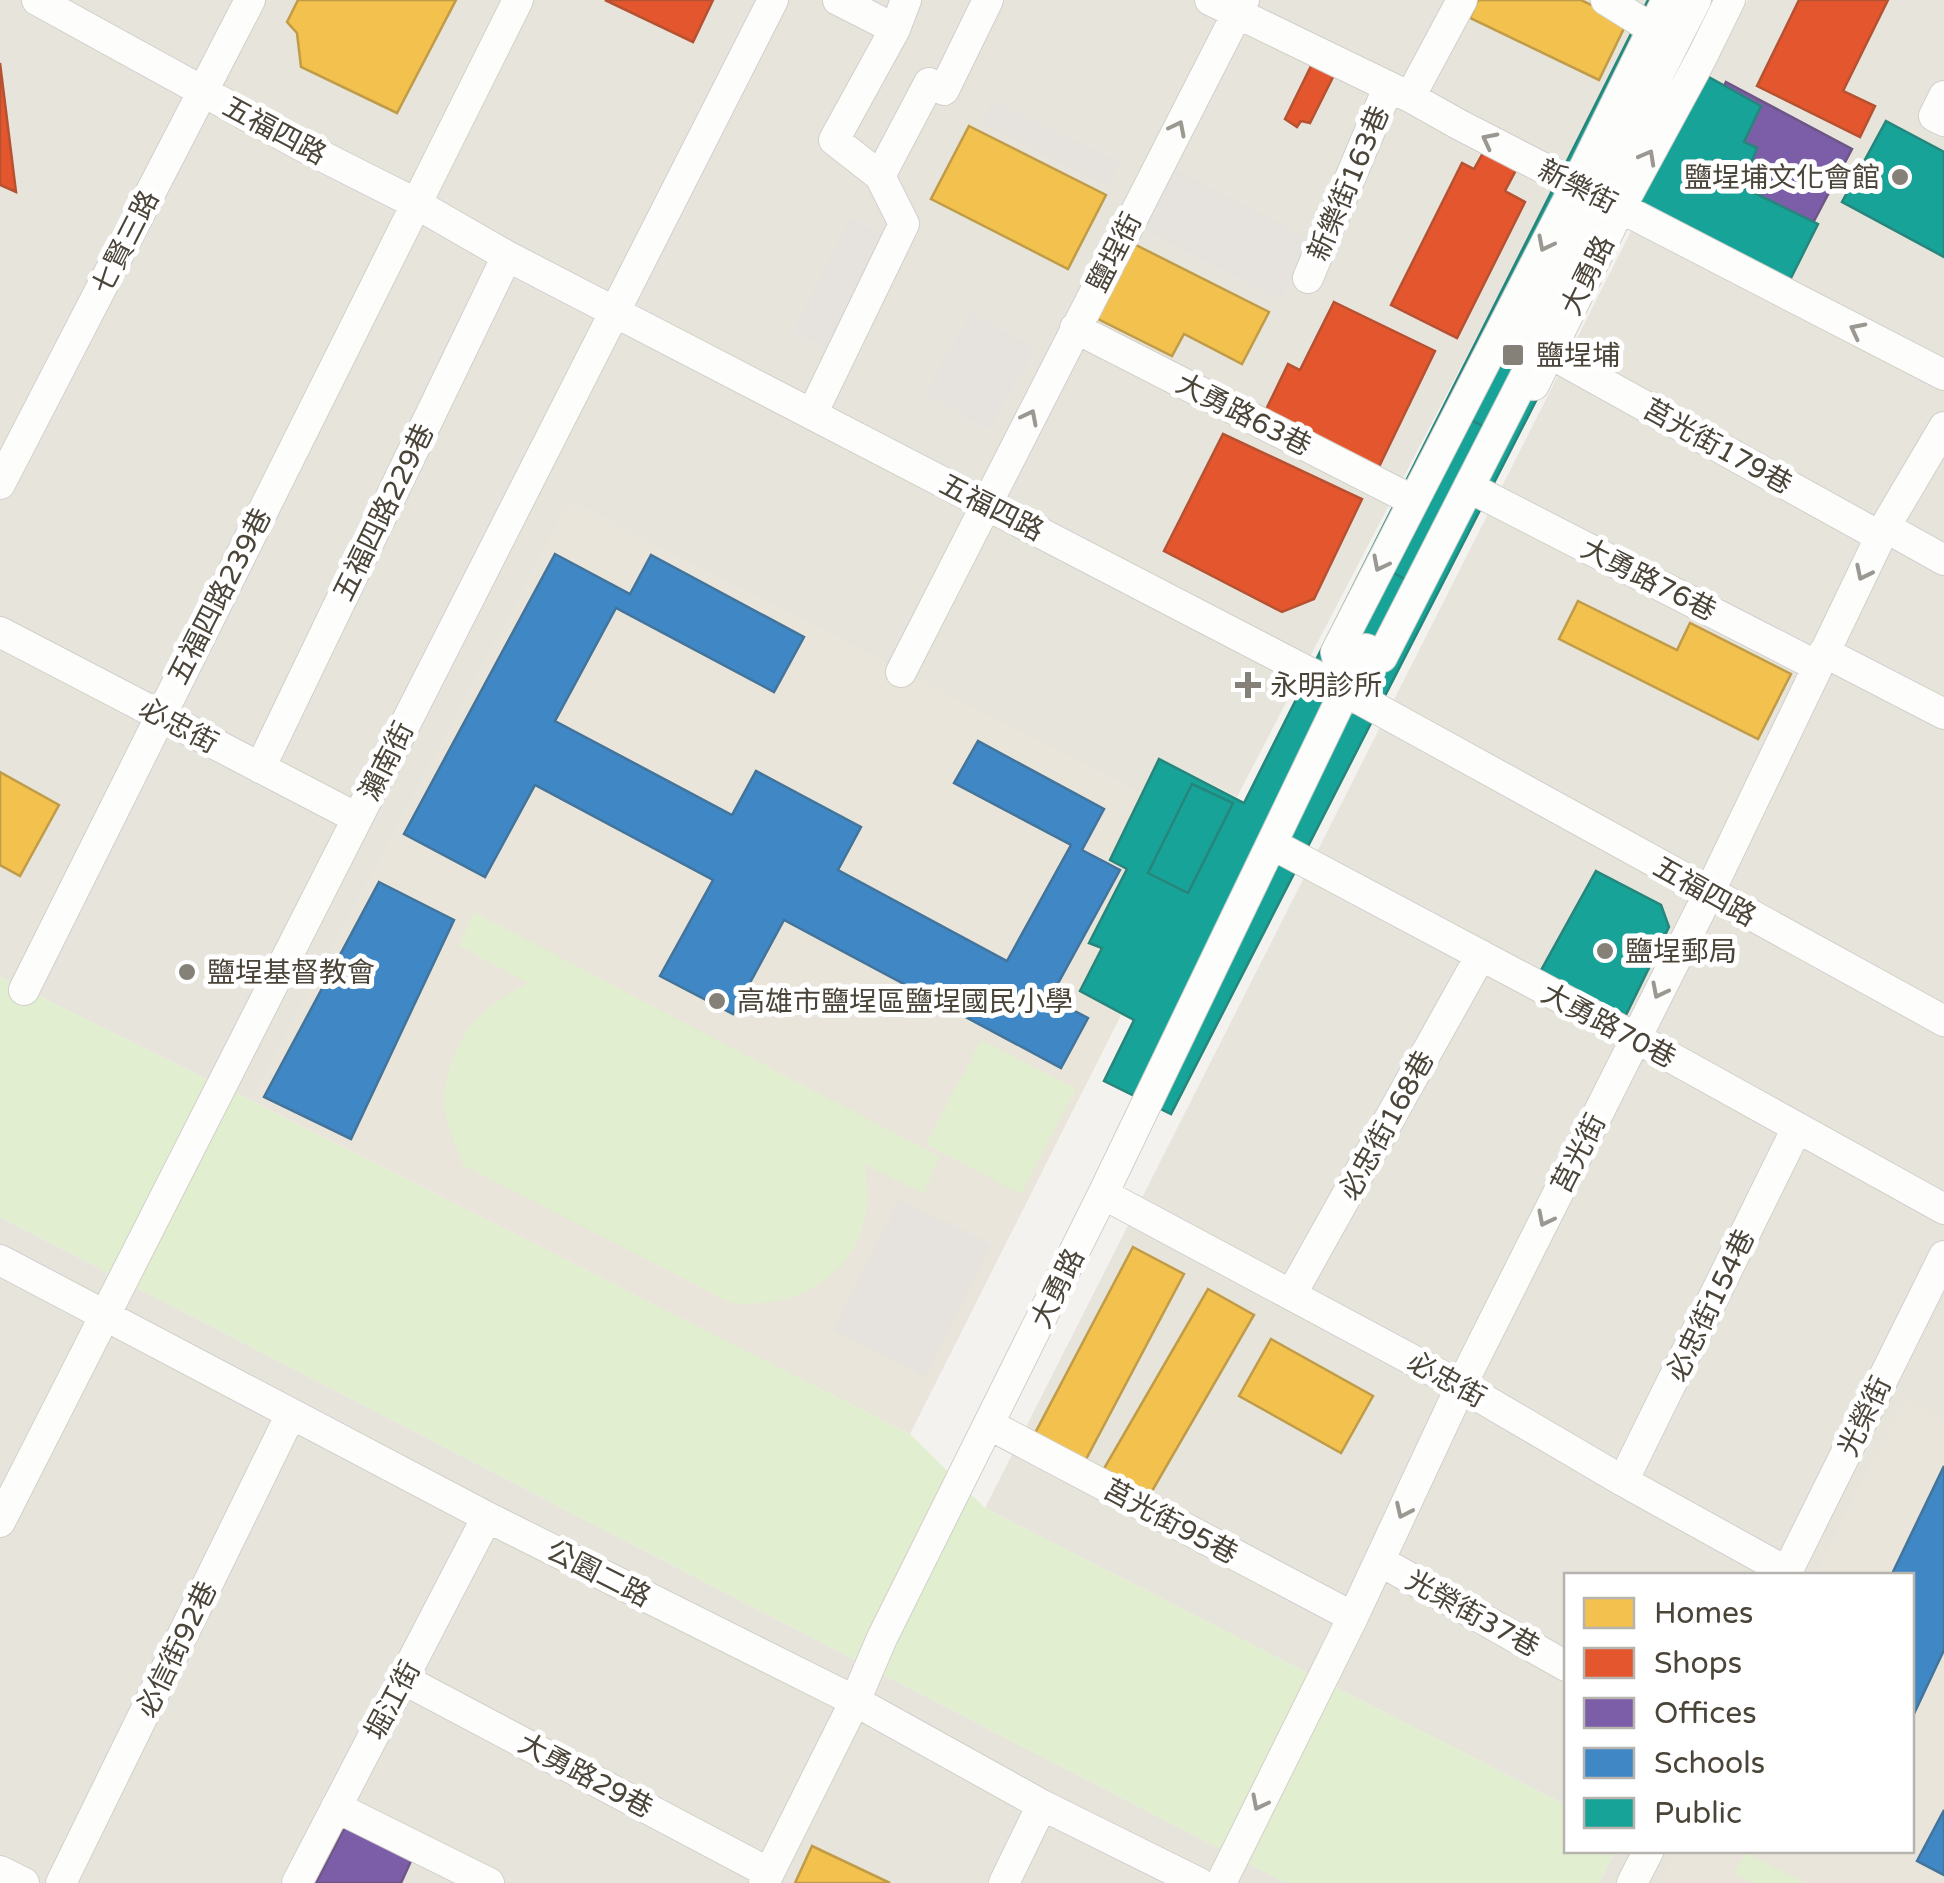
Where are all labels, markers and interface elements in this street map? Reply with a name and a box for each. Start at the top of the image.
street label: 五福四路 [217,90,332,172]
street label: 新樂街163巷 [1301,101,1397,266]
one-way arrow [1166,120,1186,138]
one-way arrow [1482,133,1500,152]
one-way arrow [1635,150,1655,168]
street label: 新樂街 [1532,153,1623,221]
place label: 鹽埕埔文化會館 [1684,161,1880,195]
marker: 鹽埕埔文化會館 [1889,166,1911,188]
street label: 七賢三路 [85,185,166,300]
street label: 鹽埕街 [1081,207,1149,298]
street label: 大勇路 [1554,230,1622,321]
one-way arrow [1538,233,1557,251]
one-way arrow [1850,323,1868,342]
place label: 鹽埕埔 [1536,339,1620,373]
marker: 鹽埕埔 [1500,342,1526,368]
street label: 大勇路63巷 [1170,366,1317,463]
street label: 莒光街179巷 [1637,392,1798,502]
one-way arrow [1018,410,1037,428]
street label: 五福四路229巷 [326,418,441,607]
street label: 五福四路 [934,467,1049,548]
street label: 五福四路239巷 [161,503,279,690]
street label: 大勇路76巷 [1575,531,1722,628]
one-way arrow [1373,553,1392,571]
one-way arrow [1855,563,1875,581]
place label: 永明診所 [1270,669,1382,703]
marker: 永明診所 [1235,672,1261,698]
street label: 必忠街 [133,691,224,761]
street label: 瀨南街 [353,716,421,807]
street label: 五福四路 [1647,850,1762,934]
place label: 鹽埕郵局 [1625,935,1737,969]
marker: 鹽埕郵局 [1594,940,1616,962]
place label: 鹽埕基督教會 [207,956,375,990]
marker: 鹽埕基督教會 [176,961,198,983]
street label: 大勇路70巷 [1536,976,1681,1075]
one-way arrow [1652,981,1672,999]
place label: 高雄市鹽埕區鹽埕國民小學 [737,985,1073,1019]
marker: 高雄市鹽埕區鹽埕國民小學 [706,990,728,1012]
street label: 必忠街168巷 [1332,1045,1442,1206]
street label: 莒光街 [1545,1108,1613,1199]
one-way arrow [1537,1209,1557,1227]
street label: 必忠街154巷 [1660,1224,1762,1387]
street label: 大勇路 [1024,1243,1092,1334]
street label: 必忠街 [1402,1345,1491,1415]
street label: 光榮街 [1831,1371,1899,1462]
street label: 莒光街95巷 [1098,1472,1243,1571]
one-way arrow [1395,1501,1415,1519]
street label: 公園二路 [541,1533,656,1614]
street label: 光榮街37巷 [1400,1563,1545,1664]
legend [1564,1573,1914,1853]
street label: 必信街92巷 [129,1576,224,1723]
text: Homes [1654,1595,1753,1632]
text: Shops [1654,1645,1742,1682]
street label: 堀江街 [358,1655,428,1746]
text: Offices [1654,1695,1757,1732]
street label: 大勇路29巷 [513,1726,658,1825]
text: Schools [1654,1745,1765,1782]
one-way arrow [1252,1792,1272,1810]
text: Public [1654,1795,1742,1832]

